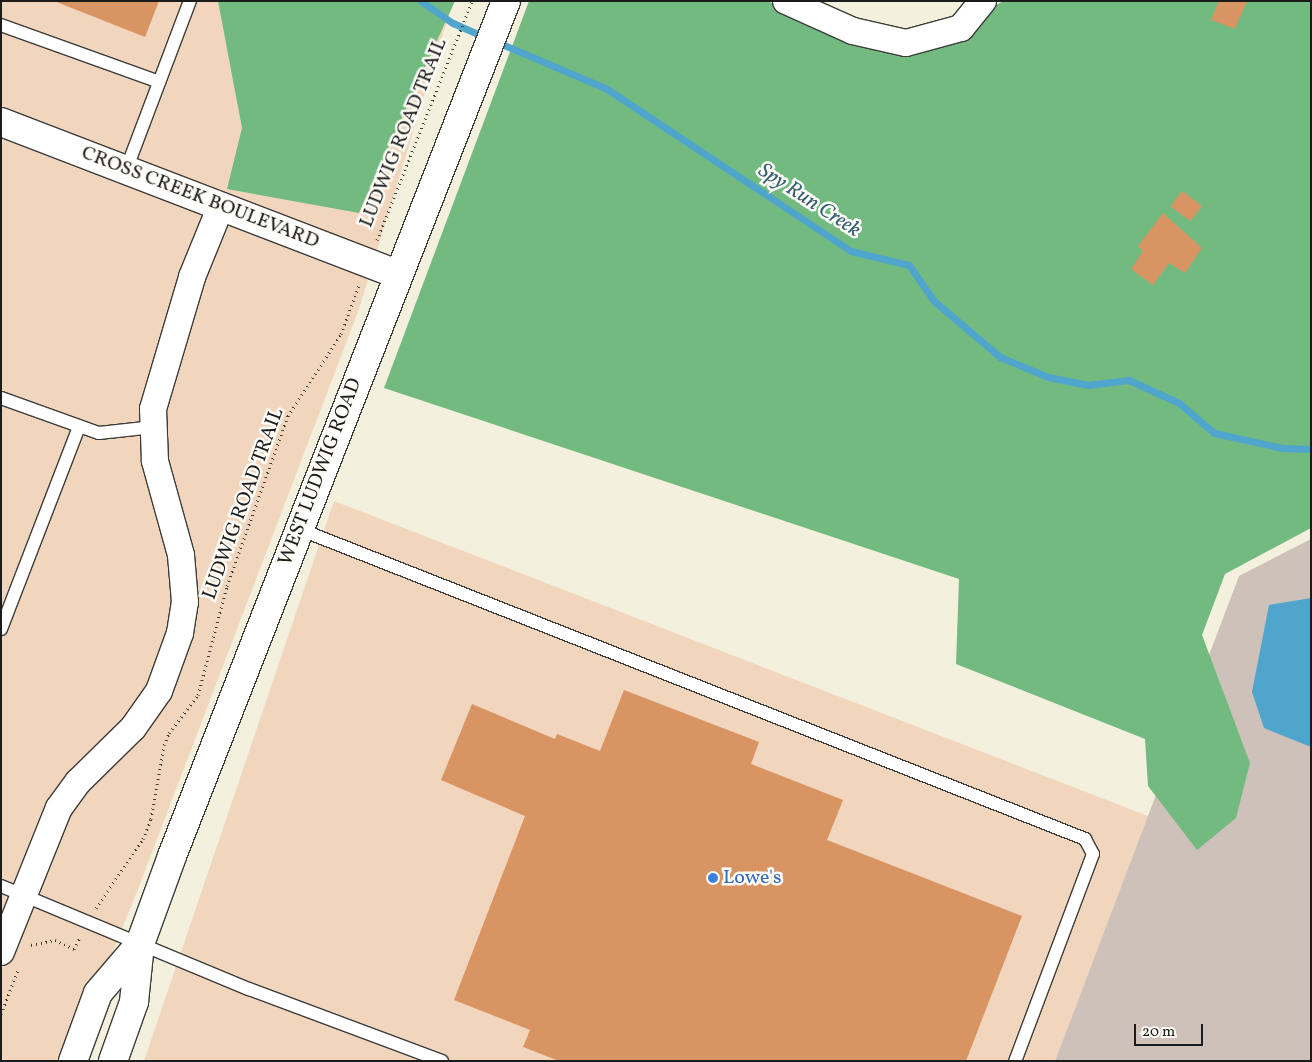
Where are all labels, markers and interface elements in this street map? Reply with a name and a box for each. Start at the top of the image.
street label: LUDWIG ROAD TRAIL [355,35,453,231]
street label: CROSS CREEK BOULEVARD [78,142,322,254]
water label: Spy Run Creek [753,159,865,243]
street label: WEST LUDWIG ROAD [274,375,368,569]
street label: LUDWIG ROAD TRAIL [198,405,290,603]
place label: Lowe's [723,866,782,890]
marker: Lowe's [707,872,719,884]
scale bar [1137,1014,1206,1046]
text: 20 m [1142,1022,1175,1043]

